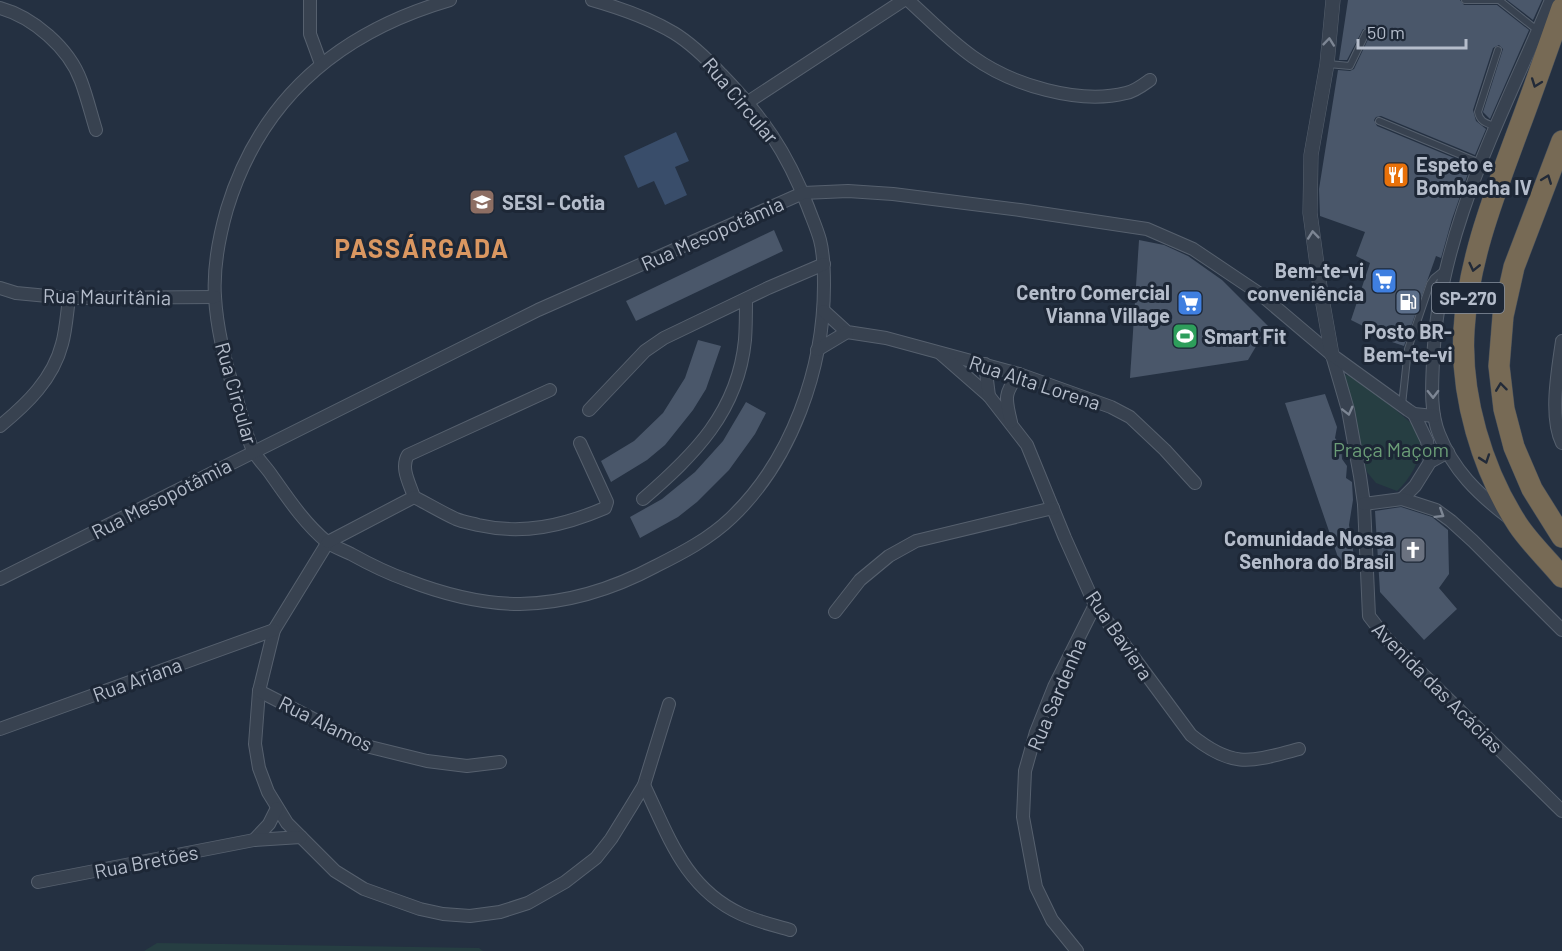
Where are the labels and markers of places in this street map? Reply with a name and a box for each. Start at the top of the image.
place label: Espeto e Bombacha IV [1416,152,1532,199]
restaurant icon: Espeto e Bombacha IV [1381,160,1411,190]
school or university icon: SESI - Cotia [467,187,497,217]
place label: SESI - Cotia [502,190,605,214]
place label: Bem-te-vi conveniência [1247,258,1364,305]
supermarket icon: Bem-te-vi conveniência [1369,266,1399,296]
place label: Centro Comercial Vianna Village [1016,280,1170,327]
fuel station icon: Posto BR- Bem-te-vi [1393,287,1423,317]
supermarket icon: Centro Comercial Vianna Village [1175,288,1205,318]
place label: Posto BR- Bem-te-vi [1363,319,1453,366]
sports icon: Smart Fit [1170,321,1200,351]
place label: Smart Fit [1204,324,1286,348]
place label: Comunidade Nossa Senhora do Brasil [1224,526,1394,573]
church icon: Comunidade Nossa Senhora do Brasil [1398,535,1428,565]

